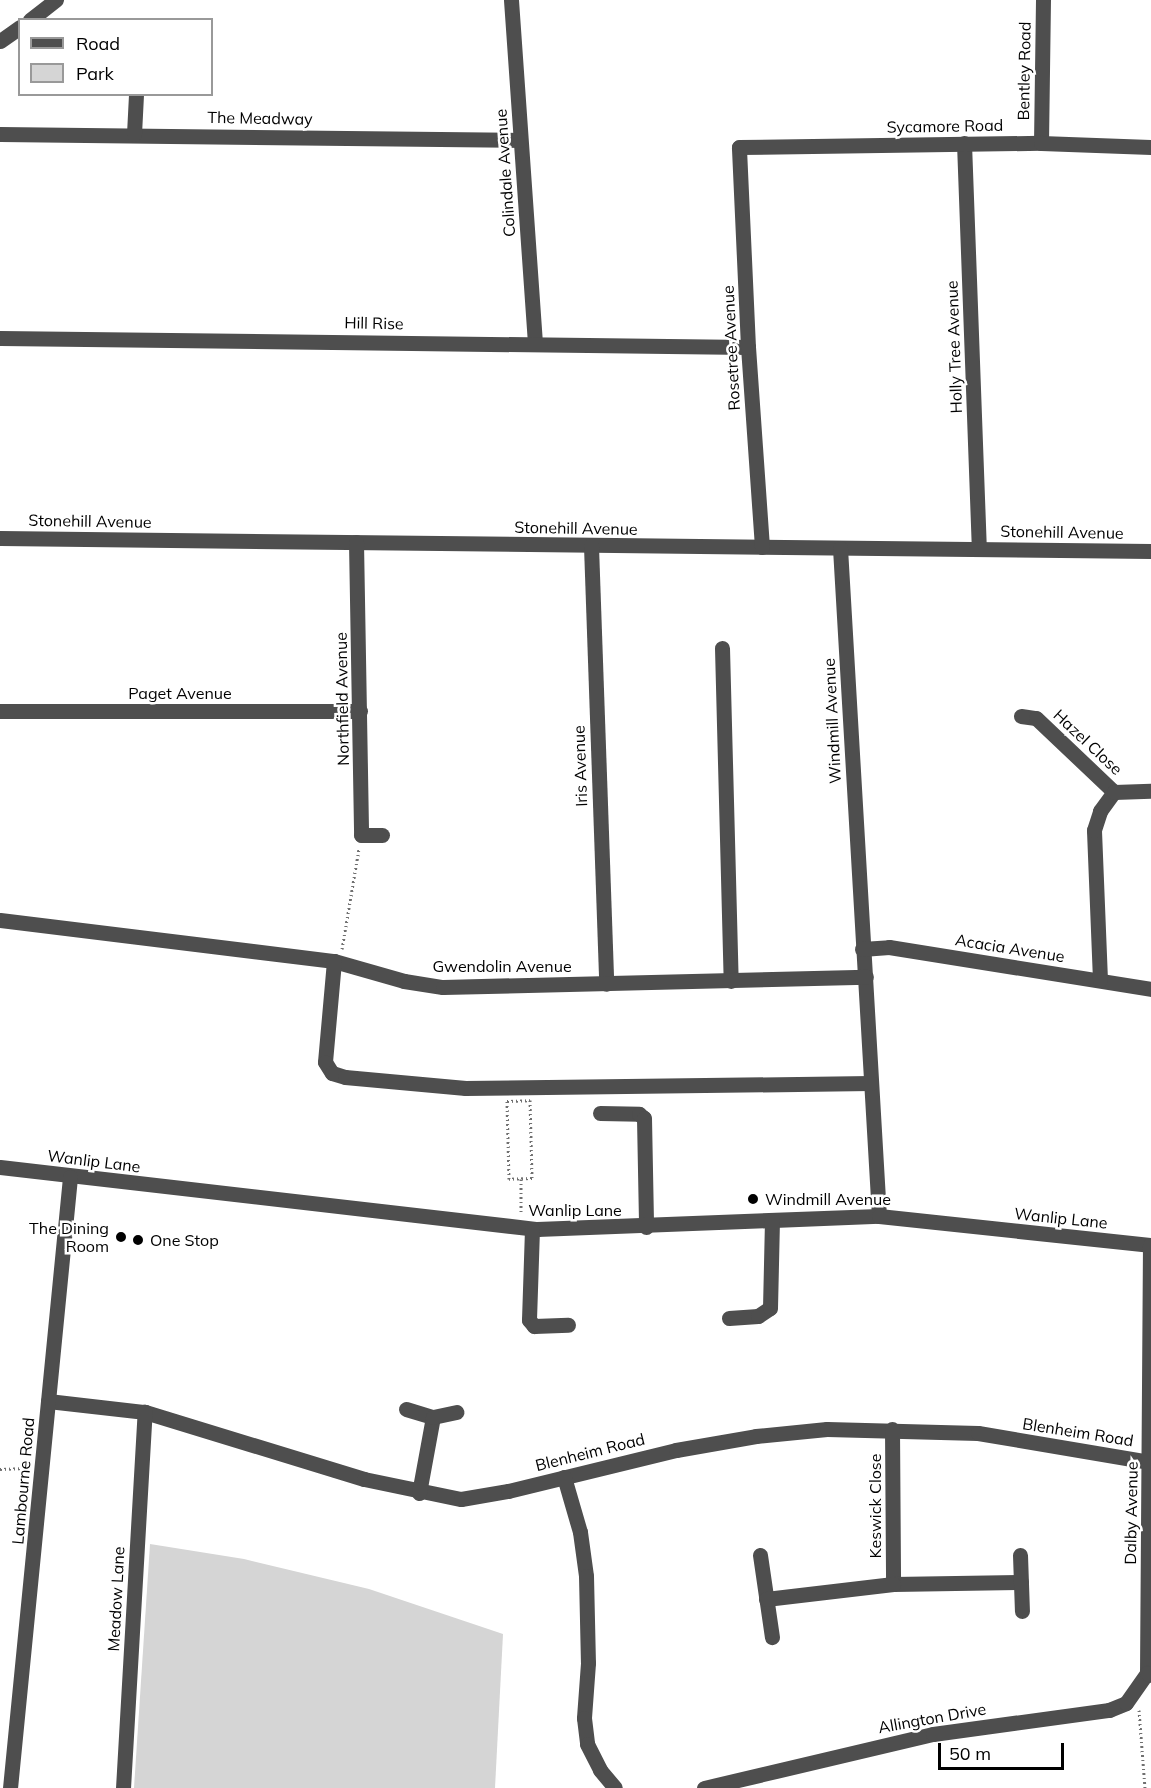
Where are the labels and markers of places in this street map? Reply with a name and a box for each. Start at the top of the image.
place label: Windmill Avenue [765,1189,891,1209]
marker: Windmill Avenue [746,1192,760,1206]
place label: The Dining Room [29,1218,109,1256]
marker: The Dining Room [114,1230,128,1244]
place label: One Stop [150,1230,219,1250]
marker: One Stop [131,1233,145,1247]

